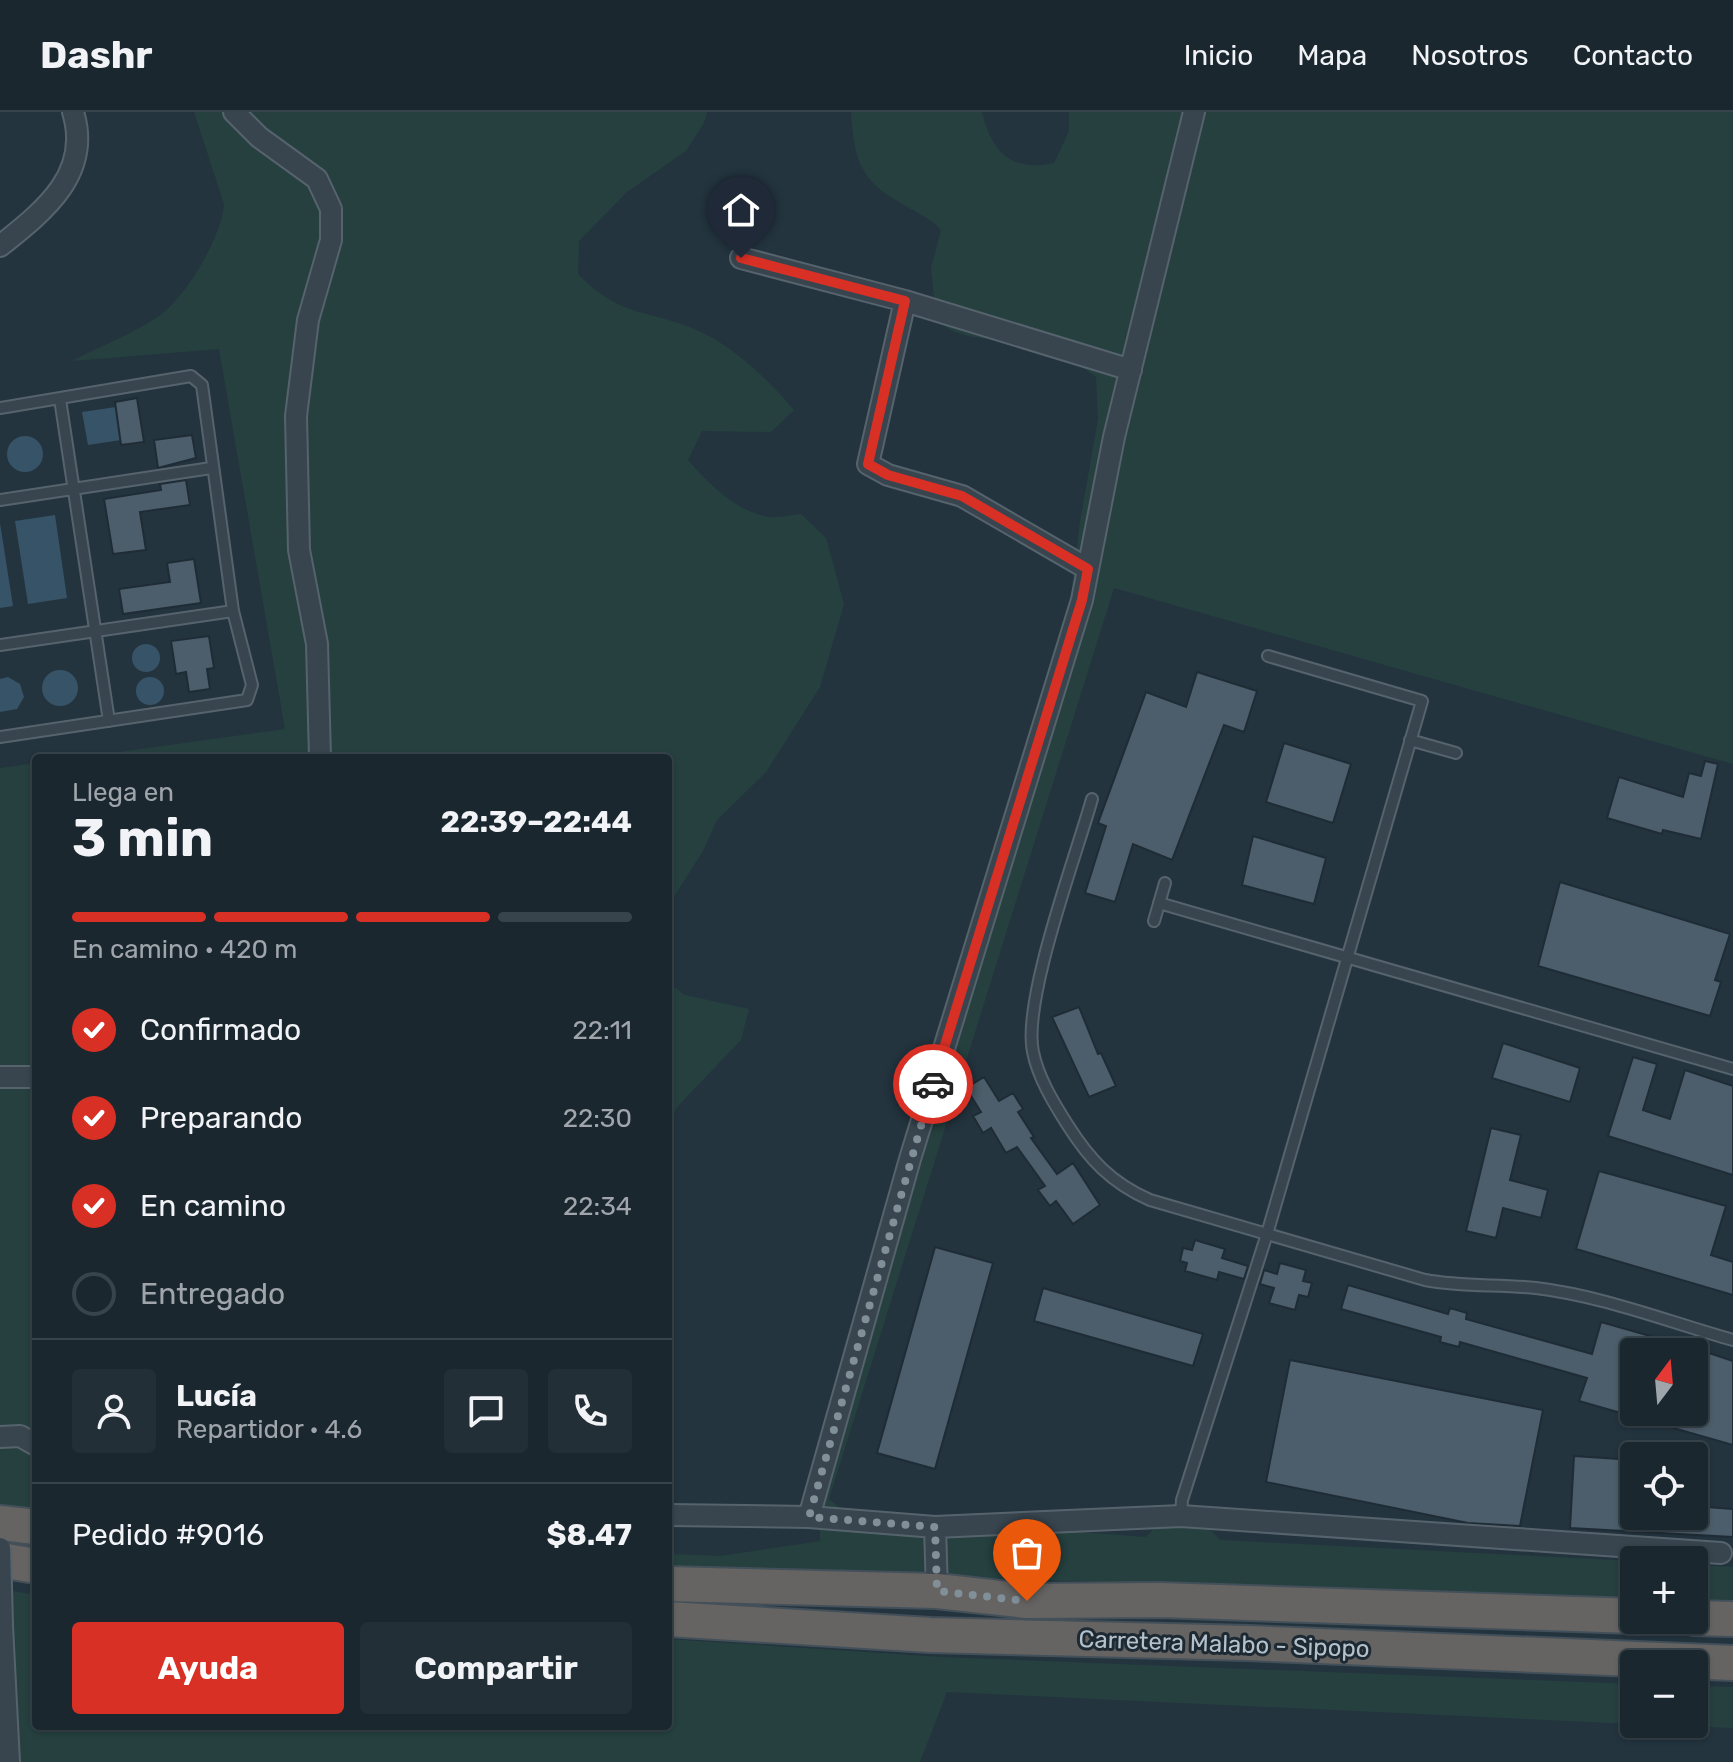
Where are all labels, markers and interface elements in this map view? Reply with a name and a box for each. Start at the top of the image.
text: Dashr [40,32,153,78]
text: Inicio [1184,39,1253,72]
text: Mapa [1297,39,1367,72]
text: Nosotros [1411,39,1529,72]
text: Contacto [1573,39,1693,72]
pin [707,176,775,258]
icon: home [719,188,763,232]
text: Llega en [72,777,174,808]
text: 22:39–22:44 [440,804,632,840]
text: 3 min [72,807,213,869]
text: En camino · 420 m [72,934,297,965]
icon: check [72,1008,116,1052]
text: Confirmado [140,1012,301,1048]
text: 22:11 [573,1015,632,1046]
courier [893,1044,973,1124]
icon: car [911,1062,955,1106]
icon: check [72,1096,116,1140]
text: Preparando [140,1100,303,1136]
text: 22:30 [563,1103,632,1134]
icon: check [72,1184,116,1228]
text: En camino [140,1188,286,1224]
text: 22:34 [563,1191,632,1222]
text: Entregado [140,1276,285,1312]
north arrow [1620,1338,1708,1426]
map controls [1620,1338,1708,1738]
button: person [72,1369,156,1453]
button: chat [444,1369,528,1453]
button: phone [548,1369,632,1453]
text: Lucía [176,1378,257,1414]
text: Repartidor · 4.6 [176,1414,362,1445]
button: locate [1620,1442,1708,1530]
text: Pedido #9016 [72,1517,264,1553]
text: $8.47 [547,1517,632,1553]
pin [993,1519,1061,1601]
icon: bag [1005,1531,1049,1575]
button: + [1620,1546,1708,1634]
button: Ayuda [72,1622,344,1714]
button: Compartir [360,1622,632,1714]
street label: Carretera Malabo - Sipopo [1078,1625,1370,1663]
button: − [1620,1650,1708,1738]

